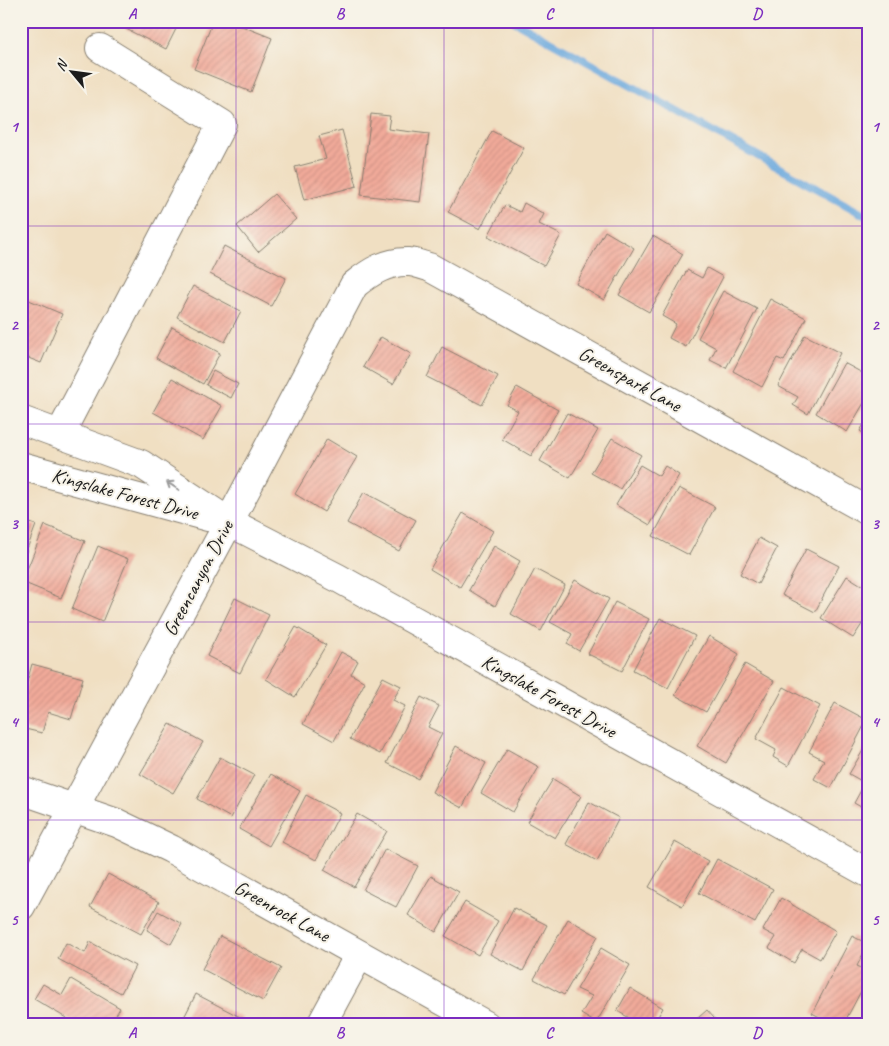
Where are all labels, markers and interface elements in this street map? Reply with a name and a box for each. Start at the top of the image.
text: A [128,4,138,24]
text: B [336,4,346,24]
text: C [545,4,555,24]
text: D [752,4,763,24]
north arrow [48,48,98,98]
text: N [52,56,72,74]
text: 1 [10,117,19,137]
text: 1 [871,117,880,137]
text: 2 [10,315,19,335]
text: 2 [871,315,880,335]
street label: Greenspark Lane [574,341,687,418]
street label: Kingslake Forest Drive [49,462,202,526]
one-way arrow [167,481,181,491]
text: 3 [10,514,19,534]
text: 3 [871,514,880,534]
street label: Greencanyon Drive [157,515,240,640]
street label: Kingslake Forest Drive [477,649,622,744]
text: 4 [10,712,19,732]
text: 4 [871,712,880,732]
street label: Greenrock Lane [230,875,335,948]
text: 5 [11,910,20,930]
text: 5 [872,910,881,930]
text: A [128,1023,138,1043]
text: B [336,1023,346,1043]
text: C [545,1023,555,1043]
text: D [752,1023,763,1043]

